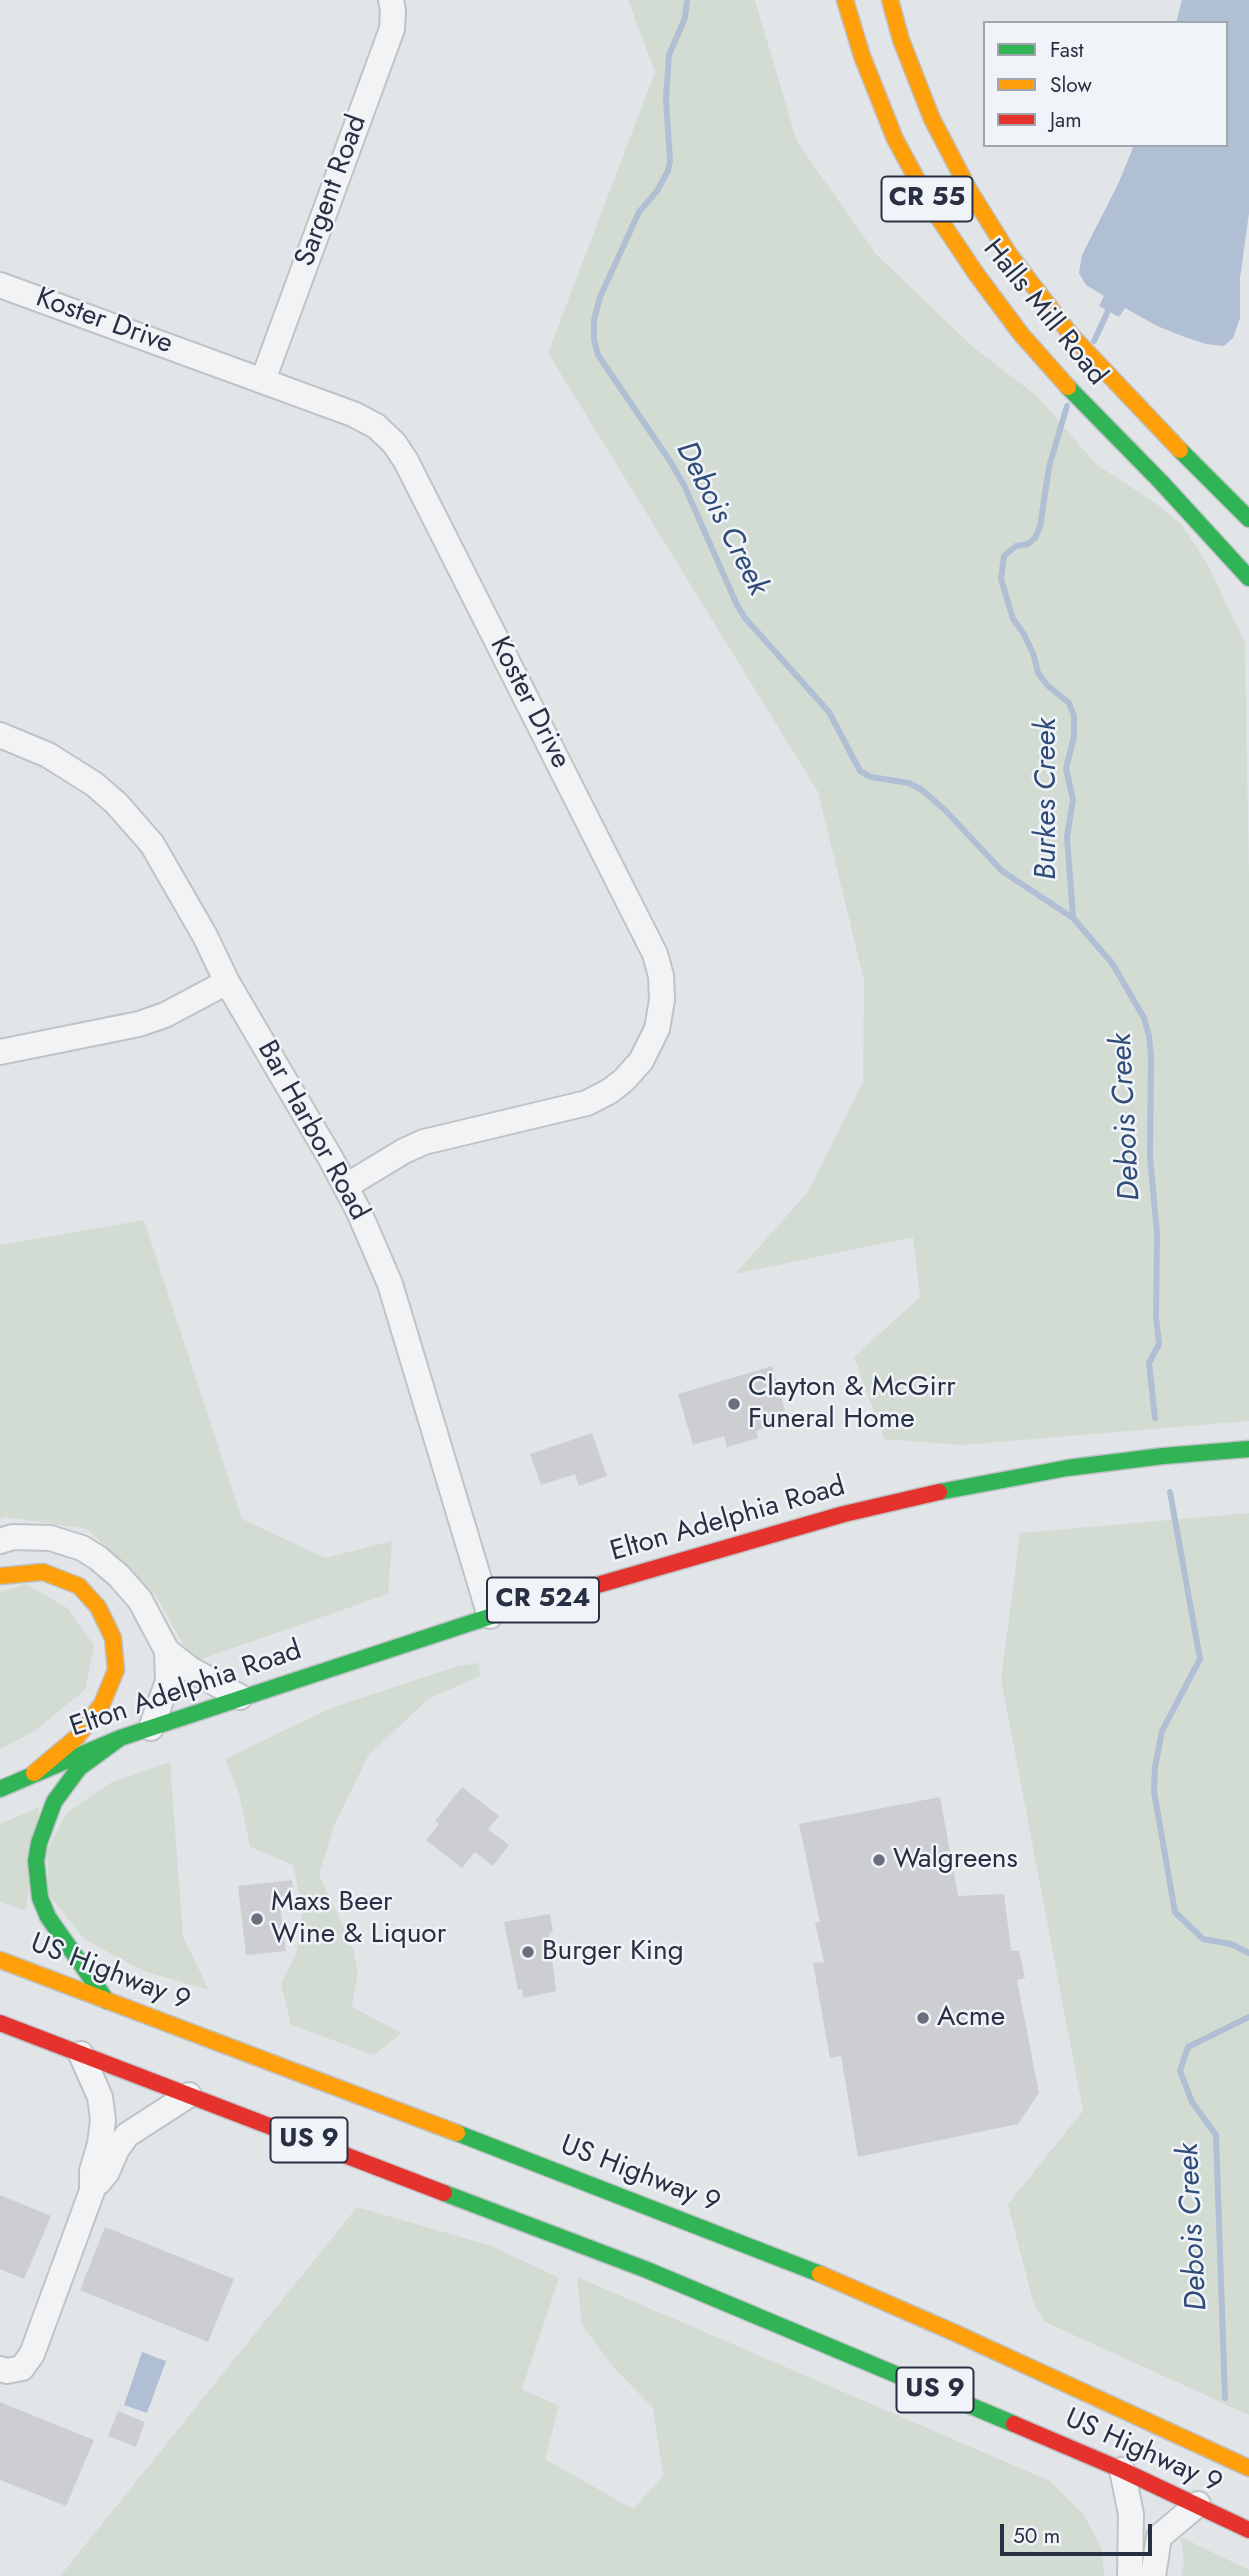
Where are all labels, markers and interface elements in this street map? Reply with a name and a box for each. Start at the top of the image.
legend [983,21,1228,147]
text: Fast [1050,35,1083,65]
text: Slow [1050,70,1092,100]
text: Jam [1050,105,1082,135]
street label: Sargent Road [289,111,375,271]
road number: CR 55 [881,176,972,222]
street label: Halls Mill Road [975,233,1113,393]
street label: Koster Drive [31,282,177,362]
water label: Debois Creek [667,436,775,602]
street label: Koster Drive [482,632,576,774]
water label: Burkes Creek [1030,718,1066,880]
water label: Debois Creek [1105,1032,1149,1202]
street label: Bar Harbor Road [249,1035,375,1227]
place label: Clayton & McGirr Funeral Home [748,1371,956,1437]
marker: Clayton & McGirr Funeral Home [726,1396,742,1412]
street label: Elton Adelphia Road [607,1470,849,1570]
road number: CR 524 [487,1578,599,1623]
street label: Elton Adelphia Road [66,1635,306,1745]
place label: Walgreens [893,1843,1018,1877]
marker: Walgreens [871,1852,887,1868]
place label: Maxs Beer Wine & Liquor [271,1886,446,1952]
marker: Maxs Beer Wine & Liquor [249,1911,265,1927]
street label: US Highway 9 [25,1927,195,2019]
place label: Burger King [542,1935,684,1969]
marker: Burger King [520,1944,536,1960]
place label: Acme [937,2001,1005,2035]
marker: Acme [915,2010,931,2026]
road number: US 9 [270,2118,348,2162]
street label: US Highway 9 [555,2129,725,2221]
water label: Debois Creek [1172,2142,1216,2312]
road number: US 9 [897,2368,974,2412]
street label: US Highway 9 [1059,2402,1227,2502]
scale bar [1004,2510,1156,2554]
text: 50 m [1013,2521,1060,2551]

